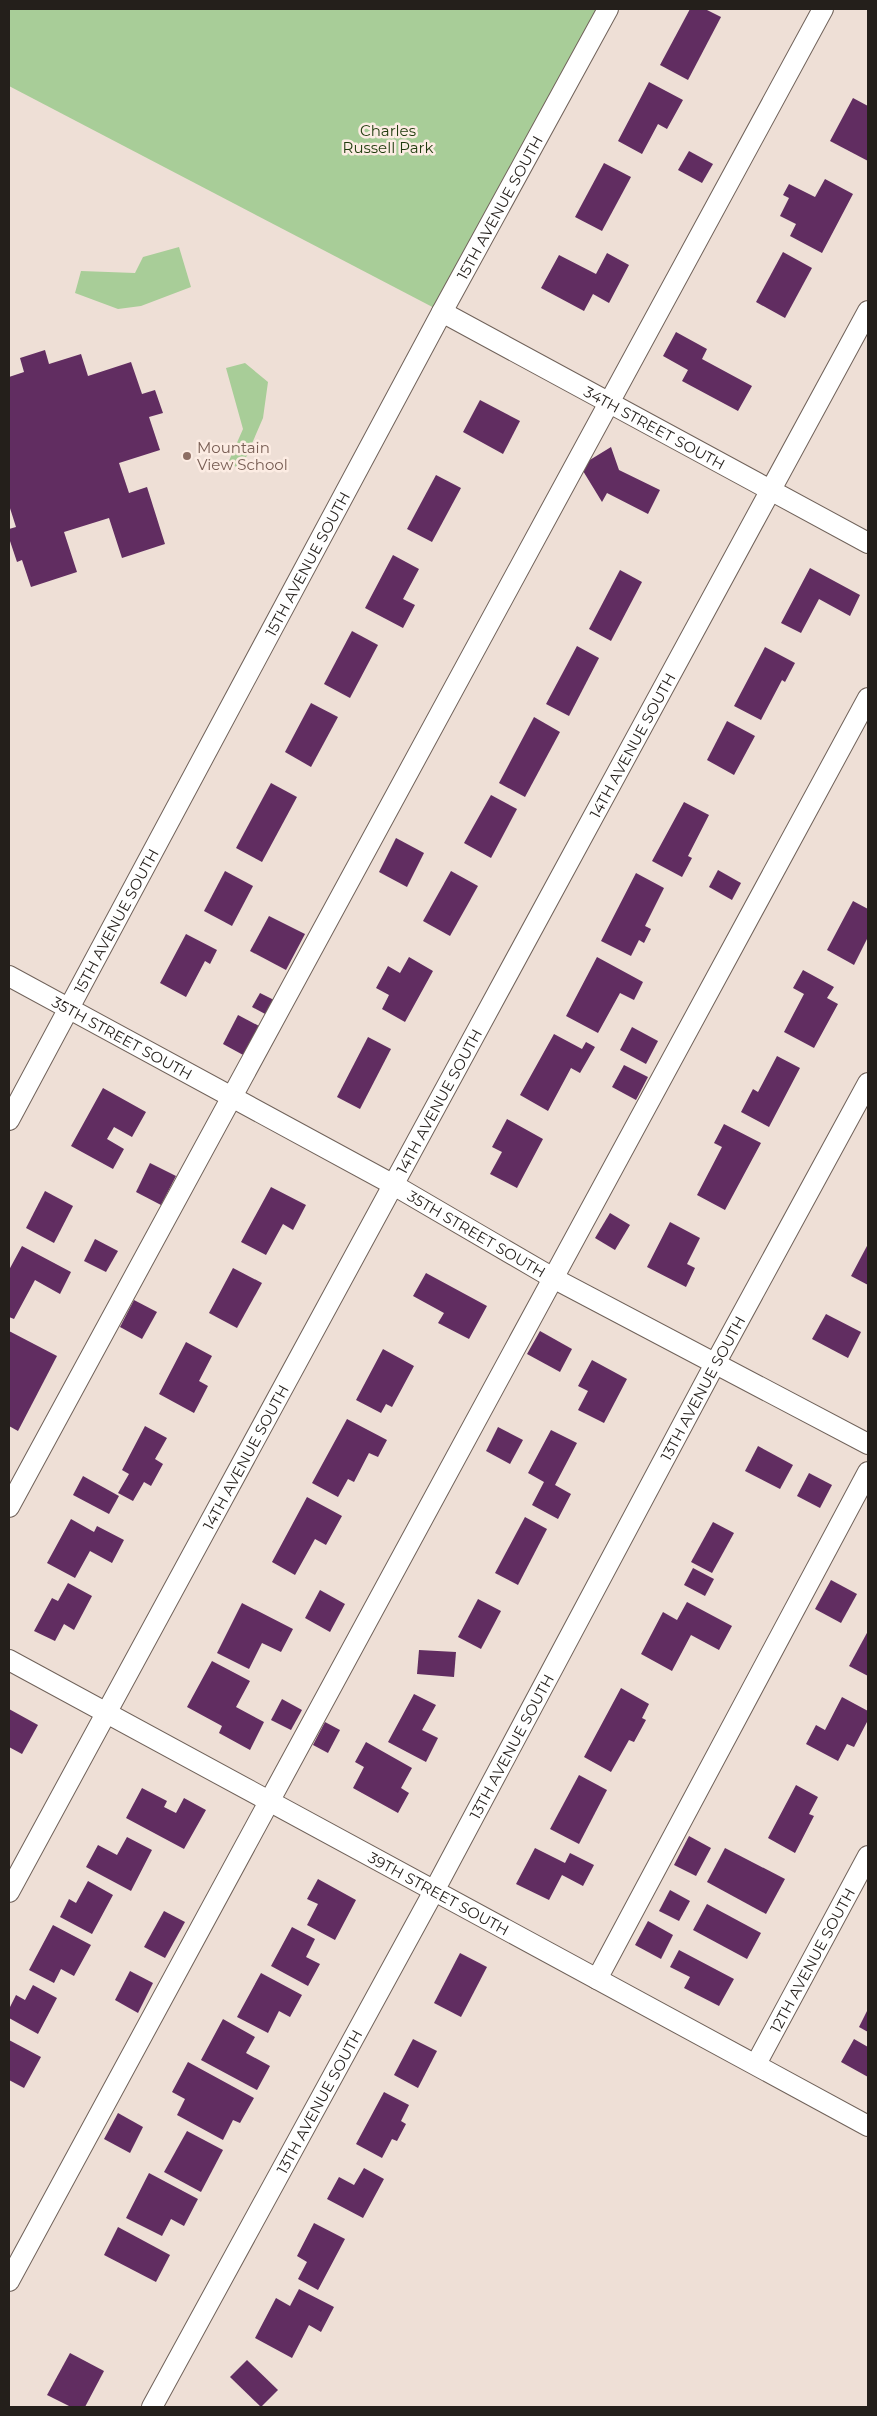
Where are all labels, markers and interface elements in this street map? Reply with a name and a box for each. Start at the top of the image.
park label: Charles Russell Park [343,121,433,157]
street label: 15TH AVENUE SOUTH [452,132,546,283]
street label: 34TH STREET SOUTH [581,381,729,473]
place label: Mountain View School [197,438,288,474]
marker: Mountain View School [181,450,193,462]
street label: 15TH AVENUE SOUTH [261,488,354,639]
street label: 14TH AVENUE SOUTH [585,669,679,821]
street label: 15TH AVENUE SOUTH [69,845,162,996]
street label: 35TH STREET SOUTH [49,992,196,1083]
street label: 14TH AVENUE SOUTH [392,1025,486,1177]
street label: 35TH STREET SOUTH [404,1186,549,1281]
street label: 13TH AVENUE SOUTH [656,1312,749,1464]
street label: 14TH AVENUE SOUTH [198,1381,292,1533]
street label: 13TH AVENUE SOUTH [465,1671,558,1822]
street label: 39TH STREET SOUTH [365,1847,513,1939]
street label: 12TH AVENUE SOUTH [765,1884,859,2036]
street label: 13TH AVENUE SOUTH [272,2026,366,2177]

